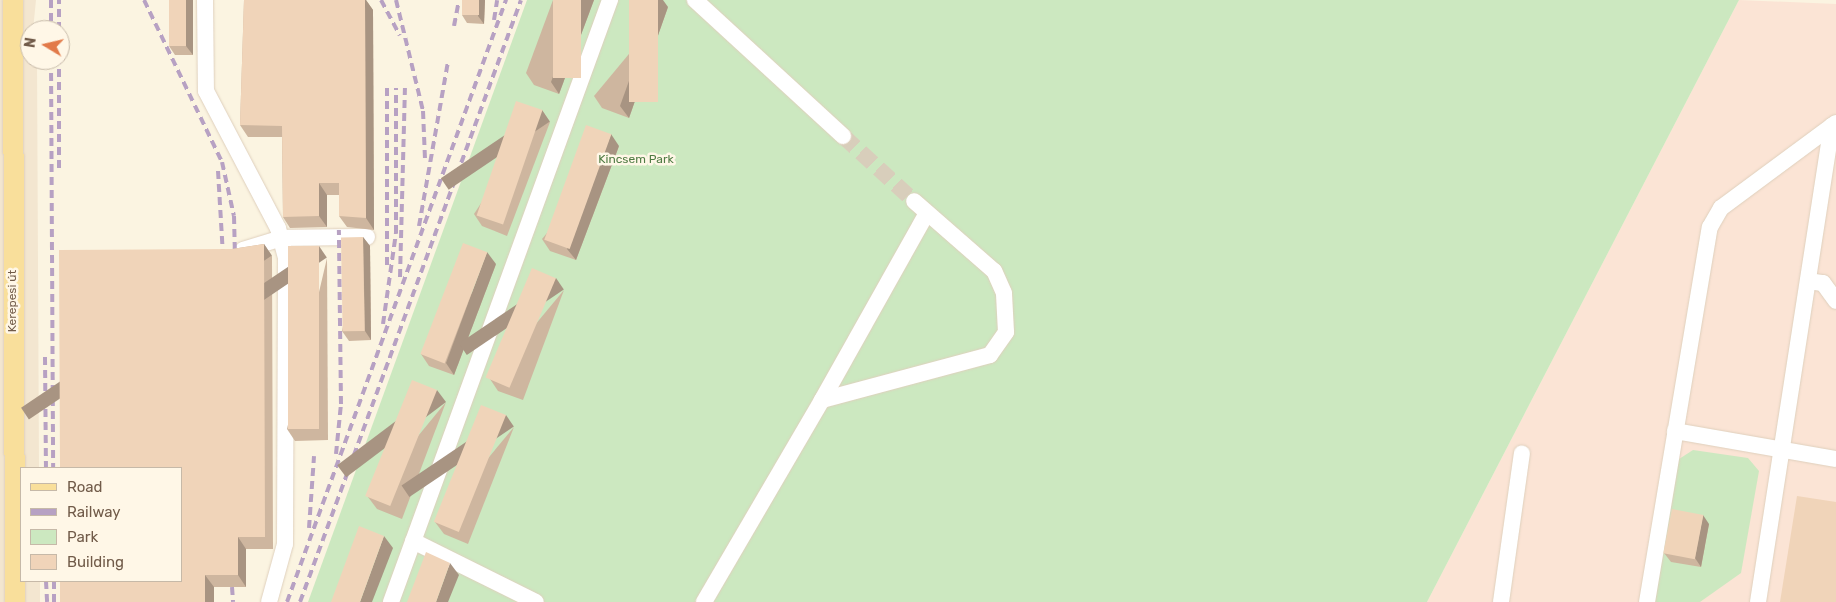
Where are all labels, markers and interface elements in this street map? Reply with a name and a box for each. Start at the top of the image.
north arrow [20,20,70,70]
text: N [21,36,40,49]
park label: Kincsem Park [598,153,674,167]
street label: Kerepesi út [6,270,20,332]
legend [20,467,182,582]
text: Road [67,478,103,496]
text: Railway [67,503,121,521]
text: Park [67,528,98,546]
text: Building [67,553,124,571]

